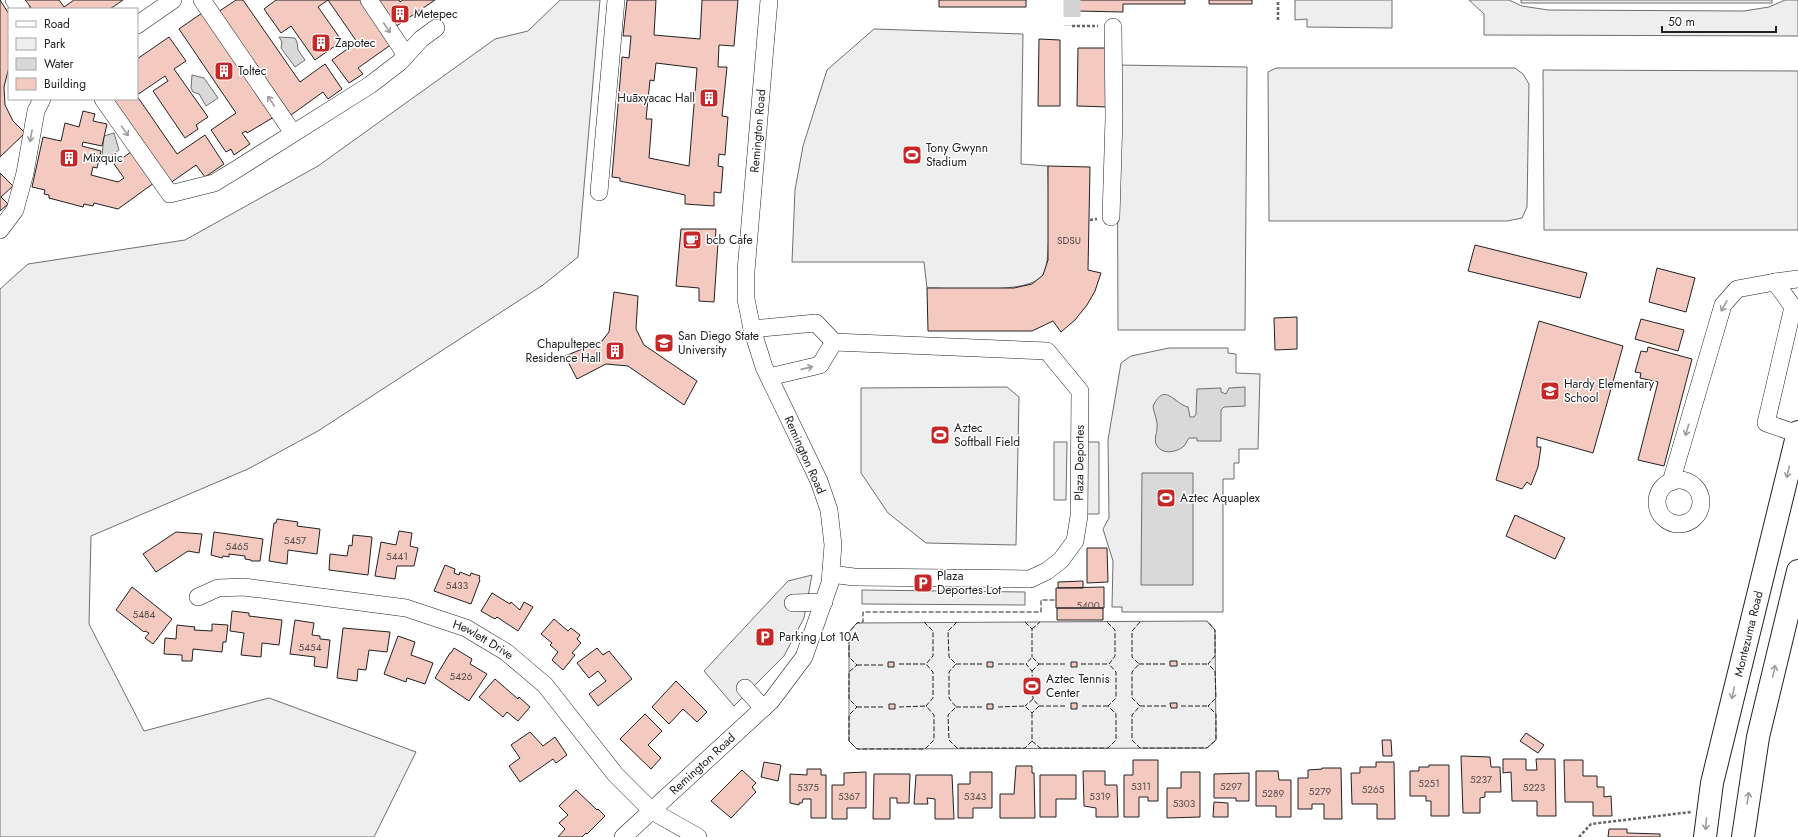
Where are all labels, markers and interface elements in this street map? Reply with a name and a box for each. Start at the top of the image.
building icon: Metepec [389,3,411,25]
place label: Metepec [414,5,458,23]
legend [8,8,138,100]
scale bar [1662,8,1776,34]
text: 50 m [1668,13,1695,31]
text: Road [44,15,70,33]
one-way arrow [383,22,391,33]
building icon: Zapotec [310,32,332,54]
place label: Zapotec [335,34,376,52]
text: Park [44,35,66,53]
text: Water [44,55,75,73]
building icon: Toltec [213,60,235,82]
place label: Toltec [238,62,267,80]
text: Building [44,75,86,93]
building icon: Huāxyacac Hall [698,87,720,109]
street label: Remington Road [745,88,770,174]
place label: Huāxyacac Hall [617,89,695,107]
one-way arrow [267,96,275,107]
one-way arrow [121,125,130,136]
one-way arrow [27,129,35,142]
place label: Tony Gwynn Stadium [926,139,988,171]
sports icon: Tony Gwynn Stadium [901,144,923,166]
building icon: Mixquic [58,147,80,169]
place label: Mixquic [83,149,123,167]
cafe icon: bcb Cafe [681,229,703,251]
place label: bcb Cafe [706,231,753,249]
house number: SDSU [1057,233,1081,248]
one-way arrow [1720,300,1728,312]
place label: San Diego State University [678,327,759,359]
school or university icon: San Diego State University [653,332,675,354]
place label: Chapultepec Residence Hall [525,335,601,367]
building icon: Chapultepec Residence Hall [604,340,626,362]
one-way arrow [800,363,813,371]
place label: Hardy Elementary School [1564,375,1655,407]
school or university icon: Hardy Elementary School [1539,380,1561,402]
street label: Remington Road [780,413,830,497]
place label: Aztec Softball Field [954,419,1020,451]
one-way arrow [1683,423,1690,436]
sports icon: Aztec Softball Field [929,424,951,446]
street label: Plaza Deportes [1070,425,1089,501]
one-way arrow [1784,465,1791,478]
sports icon: Aztec Aquaplex [1155,487,1177,509]
place label: Aztec Aquaplex [1180,489,1261,507]
house number: 5457 [284,533,307,548]
house number: 5465 [226,539,249,554]
house number: 5441 [386,549,408,564]
place label: Plaza Deportes Lot [937,567,1001,599]
parking icon: Plaza Deportes Lot [912,572,934,594]
house number: 5433 [446,578,469,593]
street label: Montezuma Road [1729,589,1768,679]
house number: 5400 [1076,598,1100,613]
house number: 5484 [133,607,156,622]
street label: Hewlett Drive [450,615,518,664]
parking icon: Parking Lot 10A [754,626,776,648]
place label: Parking Lot 10A [779,628,859,646]
house number: 5454 [299,640,322,655]
one-way arrow [1771,665,1779,678]
house number: 5426 [450,669,473,684]
place label: Aztec Tennis Center [1046,670,1110,702]
sports icon: Aztec Tennis Center [1021,675,1043,697]
one-way arrow [1729,687,1737,700]
street label: Remington Road [666,729,739,799]
house number: 5237 [1470,772,1493,787]
house number: 5251 [1418,776,1440,791]
house number: 5311 [1131,779,1151,794]
house number: 5297 [1220,779,1243,794]
house number: 5375 [797,780,819,795]
house number: 5223 [1523,780,1546,795]
house number: 5265 [1362,782,1385,797]
house number: 5279 [1309,784,1331,799]
house number: 5289 [1262,786,1285,801]
house number: 5367 [838,789,861,804]
house number: 5343 [964,789,987,804]
house number: 5319 [1089,789,1111,804]
one-way arrow [1744,792,1752,805]
house number: 5303 [1173,796,1196,811]
one-way arrow [1703,817,1710,830]

